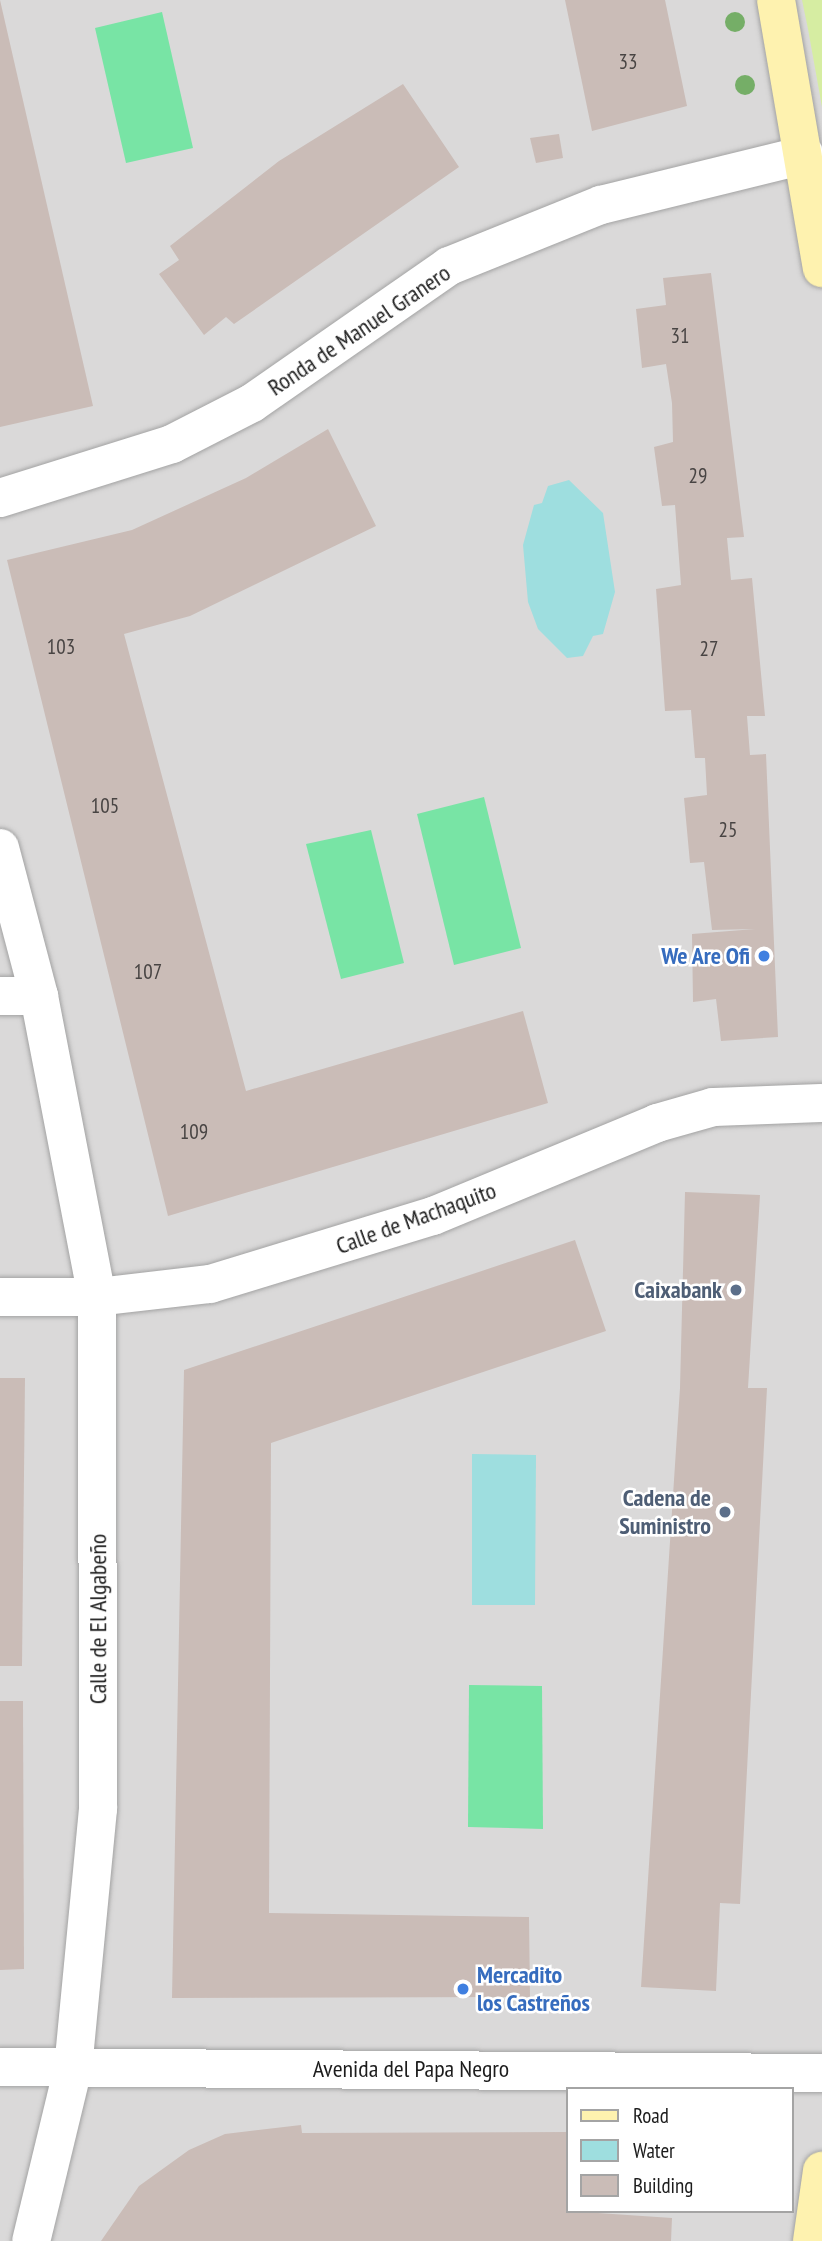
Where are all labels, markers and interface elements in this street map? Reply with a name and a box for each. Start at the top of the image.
house number: 33 [619,49,637,75]
street label: Ronda de Manuel Granero [262,258,456,402]
house number: 31 [671,323,689,349]
house number: 29 [689,463,707,489]
house number: 103 [47,634,75,660]
house number: 27 [700,636,718,662]
house number: 105 [91,793,119,819]
house number: 25 [719,817,737,843]
place label: We Are Ofi [660,942,750,970]
marker: We Are Ofi [756,948,772,964]
house number: 107 [134,959,162,985]
house number: 109 [180,1119,208,1145]
street label: Calle de Machaquito [332,1176,500,1260]
place label: Caixabank [634,1276,722,1304]
marker: Caixabank [728,1282,744,1298]
place label: Cadena de Suministro [619,1484,711,1540]
marker: Cadena de Suministro [717,1504,733,1520]
street label: Calle de El Algabeño [84,1534,112,1704]
place label: Mercadito los Castreños [477,1961,590,2017]
marker: Mercadito los Castreños [455,1981,471,1997]
street label: Avenida del Papa Negro [313,2055,509,2083]
legend [566,2087,794,2213]
text: Road [633,2102,669,2129]
text: Water [633,2137,675,2164]
text: Building [633,2172,693,2199]

